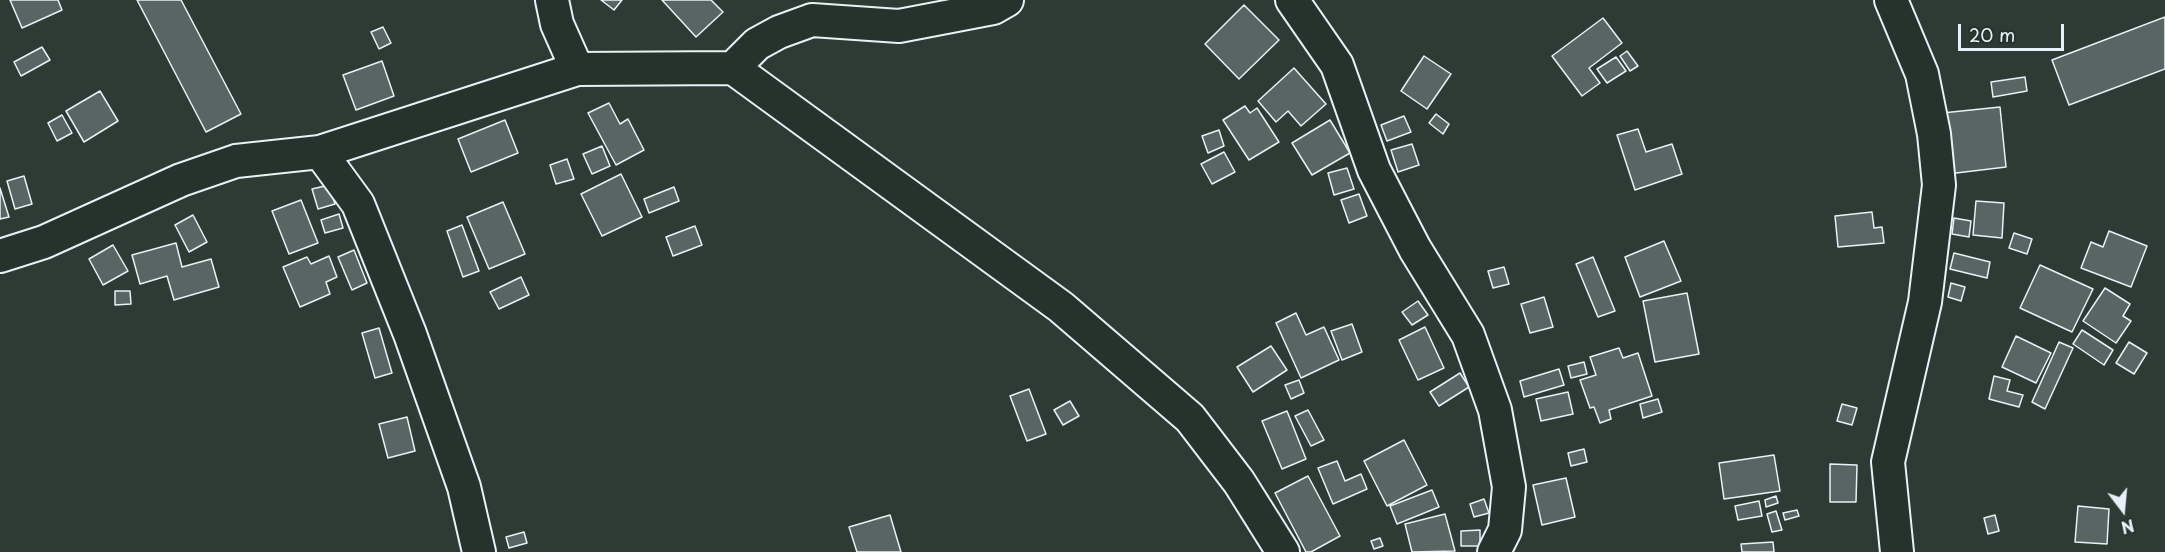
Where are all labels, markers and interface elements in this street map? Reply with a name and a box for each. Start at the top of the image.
scale bar [1961,12,2068,50]
text: 20 m [1969,21,2015,48]
north arrow [2093,480,2153,540]
text: N [2119,514,2137,541]

